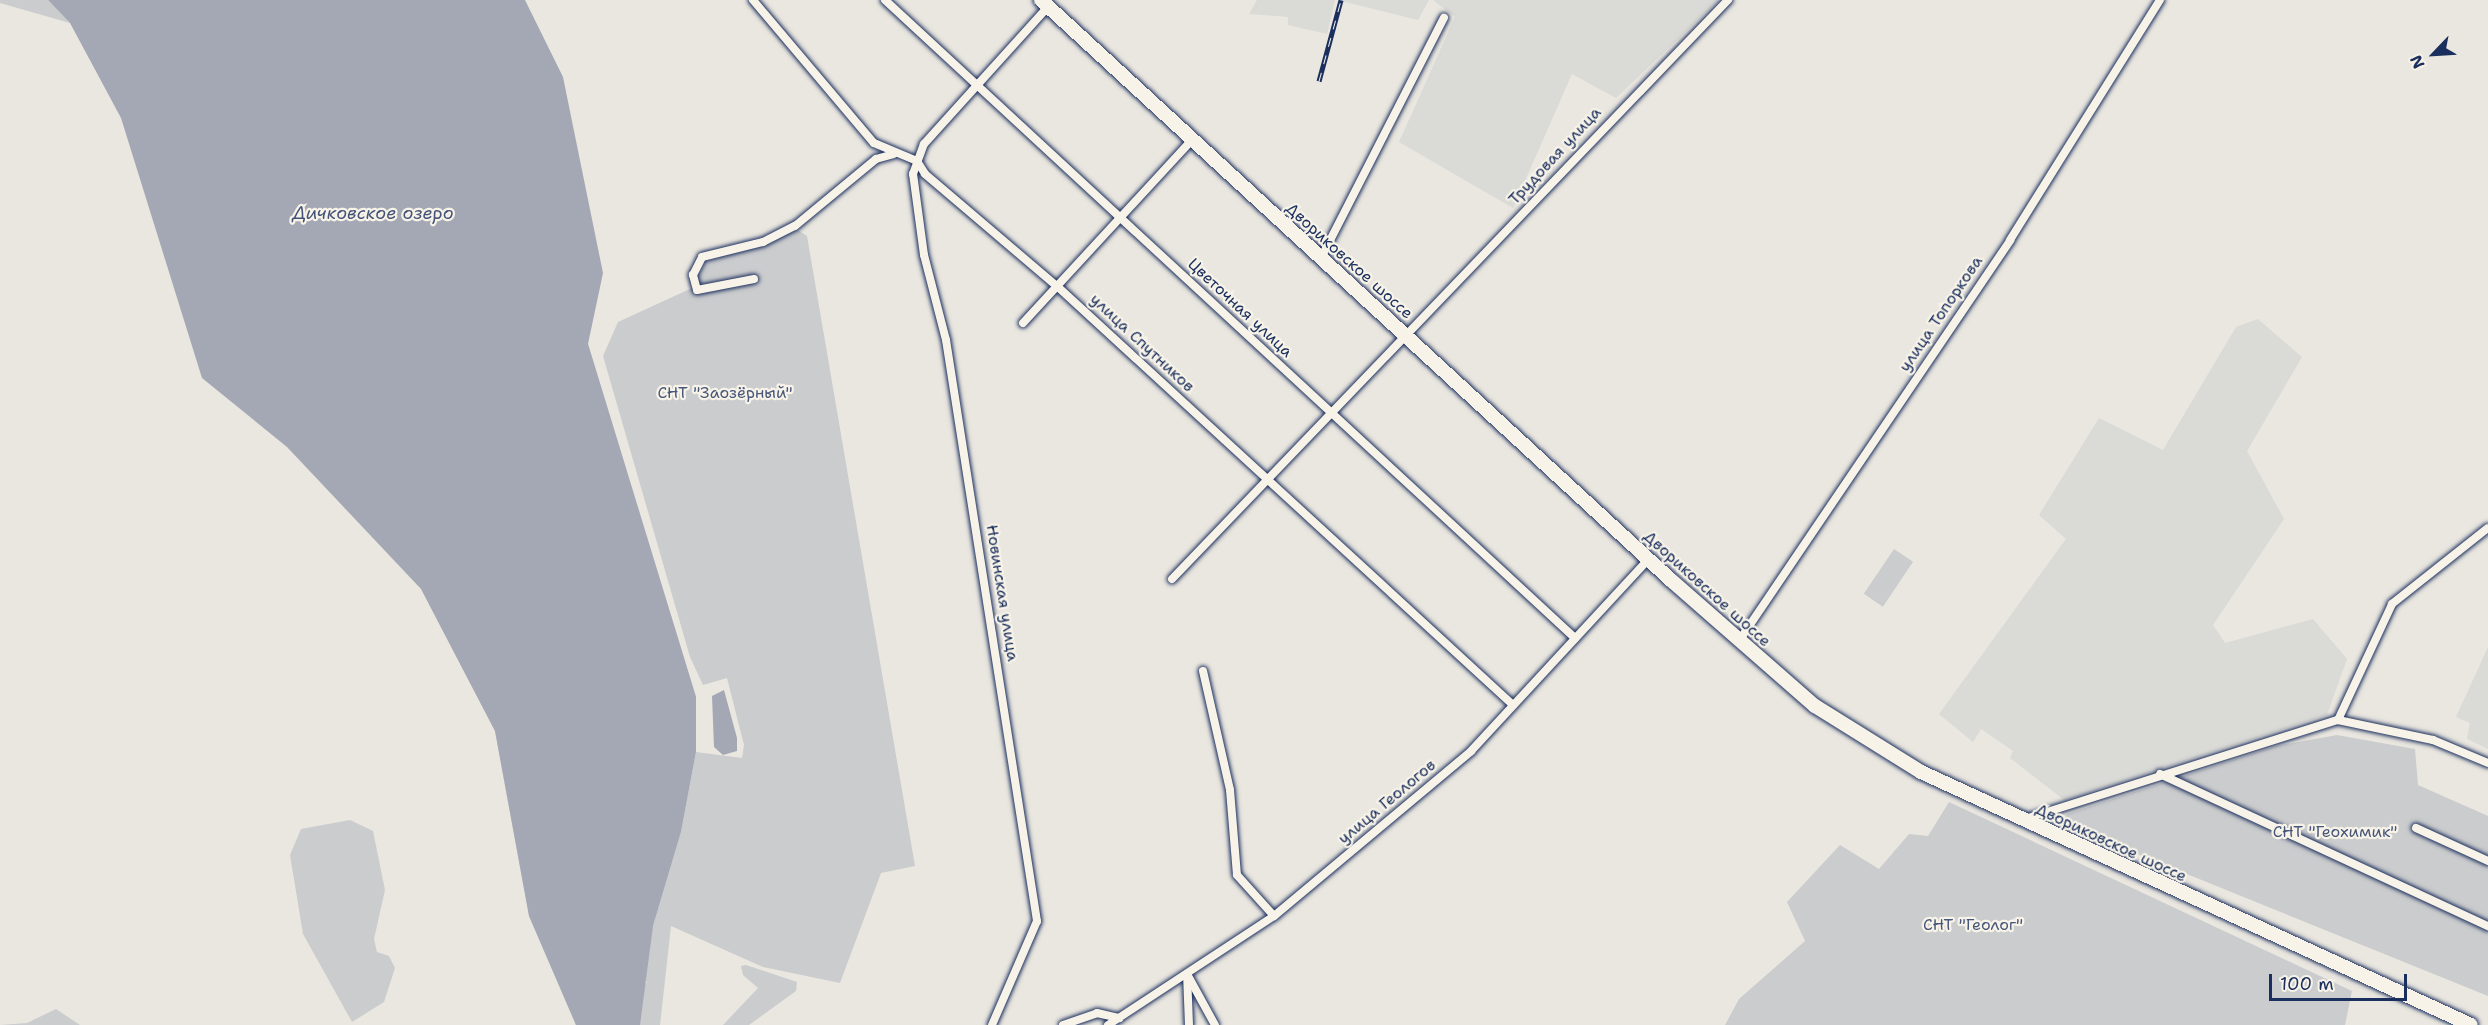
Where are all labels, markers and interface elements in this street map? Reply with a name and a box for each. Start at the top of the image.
north arrow [2404,24,2464,84]
text: N [2405,52,2429,72]
street label: Трудовая улица [1505,103,1605,209]
street label: Двориковское шоссе [1281,199,1417,323]
water label: Дичковское озеро [292,202,454,224]
street label: улица Топоркова [1895,253,1987,375]
street label: Цветочная улица [1184,255,1296,361]
street label: улица Спутников [1086,290,1198,396]
park label: СНТ "Заозёрный" [657,383,793,403]
street label: Новинская улица [982,523,1022,663]
street label: Двориковское шоссе [1639,527,1775,651]
street label: улица Геологов [1334,756,1440,848]
street label: Двориковское шоссе [2032,800,2190,886]
park label: СНТ "Геохимик" [2273,822,2397,842]
park label: СНТ "Геолог" [1923,915,2023,935]
scale bar [2272,962,2410,1000]
text: 100 m [2280,972,2334,996]

